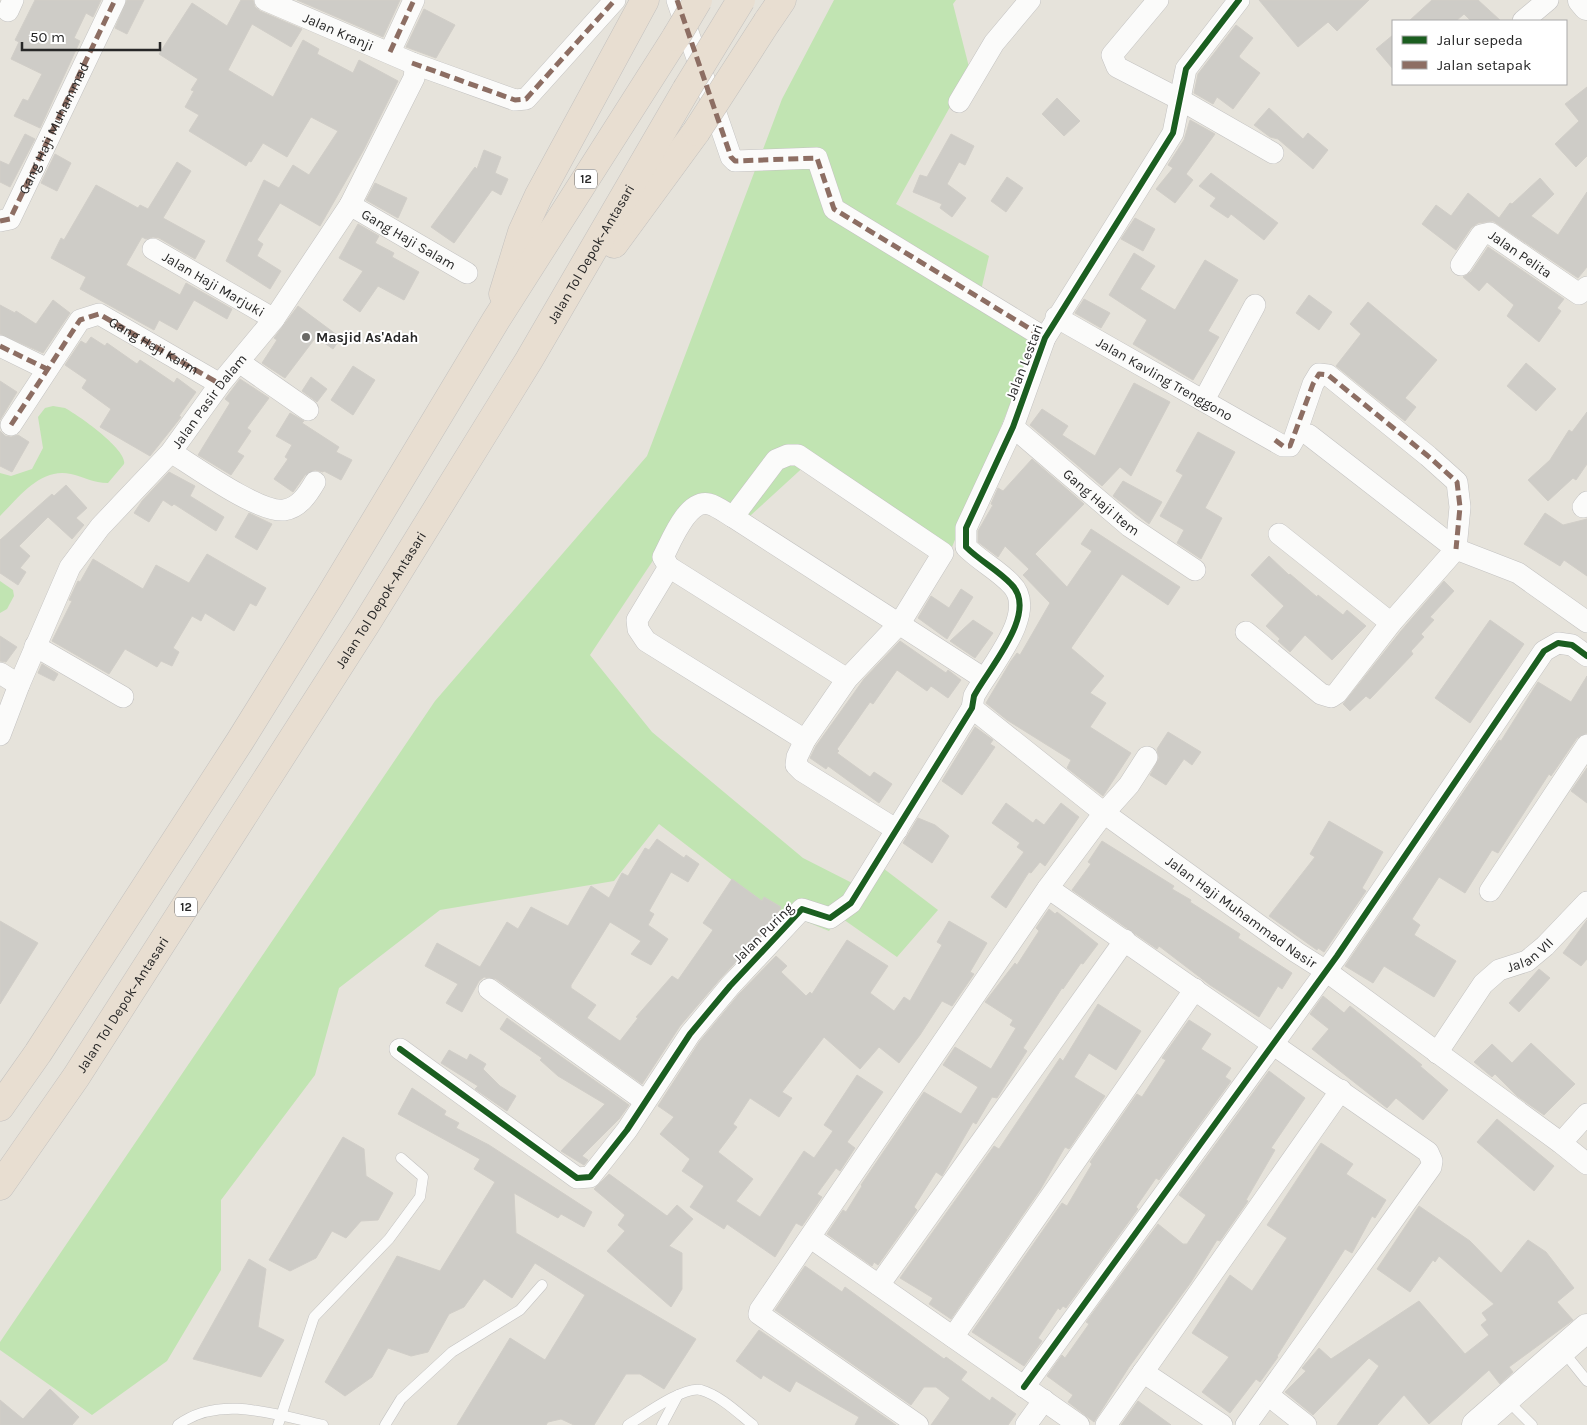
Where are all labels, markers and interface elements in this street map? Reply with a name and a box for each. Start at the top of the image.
street label: Jalan Kranji [300,9,376,55]
scale bar [22,20,160,52]
legend [1392,20,1567,85]
text: 50 m [30,28,65,46]
text: Jalur sepeda [1437,31,1523,49]
text: Jalan setapak [1437,56,1531,74]
street label: Gang Haji Muhammad [15,60,93,197]
road number: 12 [575,170,597,188]
street label: Jalan Tol Depok–Antasari [544,181,638,327]
street label: Gang Haji Salam [358,206,459,274]
street label: Jalan Pelita [1485,227,1555,282]
street label: Jalan Haji Marjuki [159,248,268,321]
street label: Gang Haji Ka'im [106,314,202,379]
street label: Jalan Lestari [1002,322,1047,403]
place label: Masjid As'Adah [316,329,418,346]
marker: Masjid As'Adah [300,331,312,343]
street label: Jalan Kavling Trenggono [1093,334,1236,425]
street label: Jalan Pasir Dalam [168,351,250,452]
street label: Gang Haji Item [1059,465,1143,540]
street label: Jalan Tol Depok–Antasari [332,528,430,672]
street label: Jalan Haji Muhammad Nasir [1162,853,1321,973]
road number: 12 [175,898,197,916]
street label: Jalan Puring [730,900,797,967]
street label: Jalan Tol Depok–Antasari [73,934,173,1076]
street label: Jalan VII [1505,935,1557,976]

